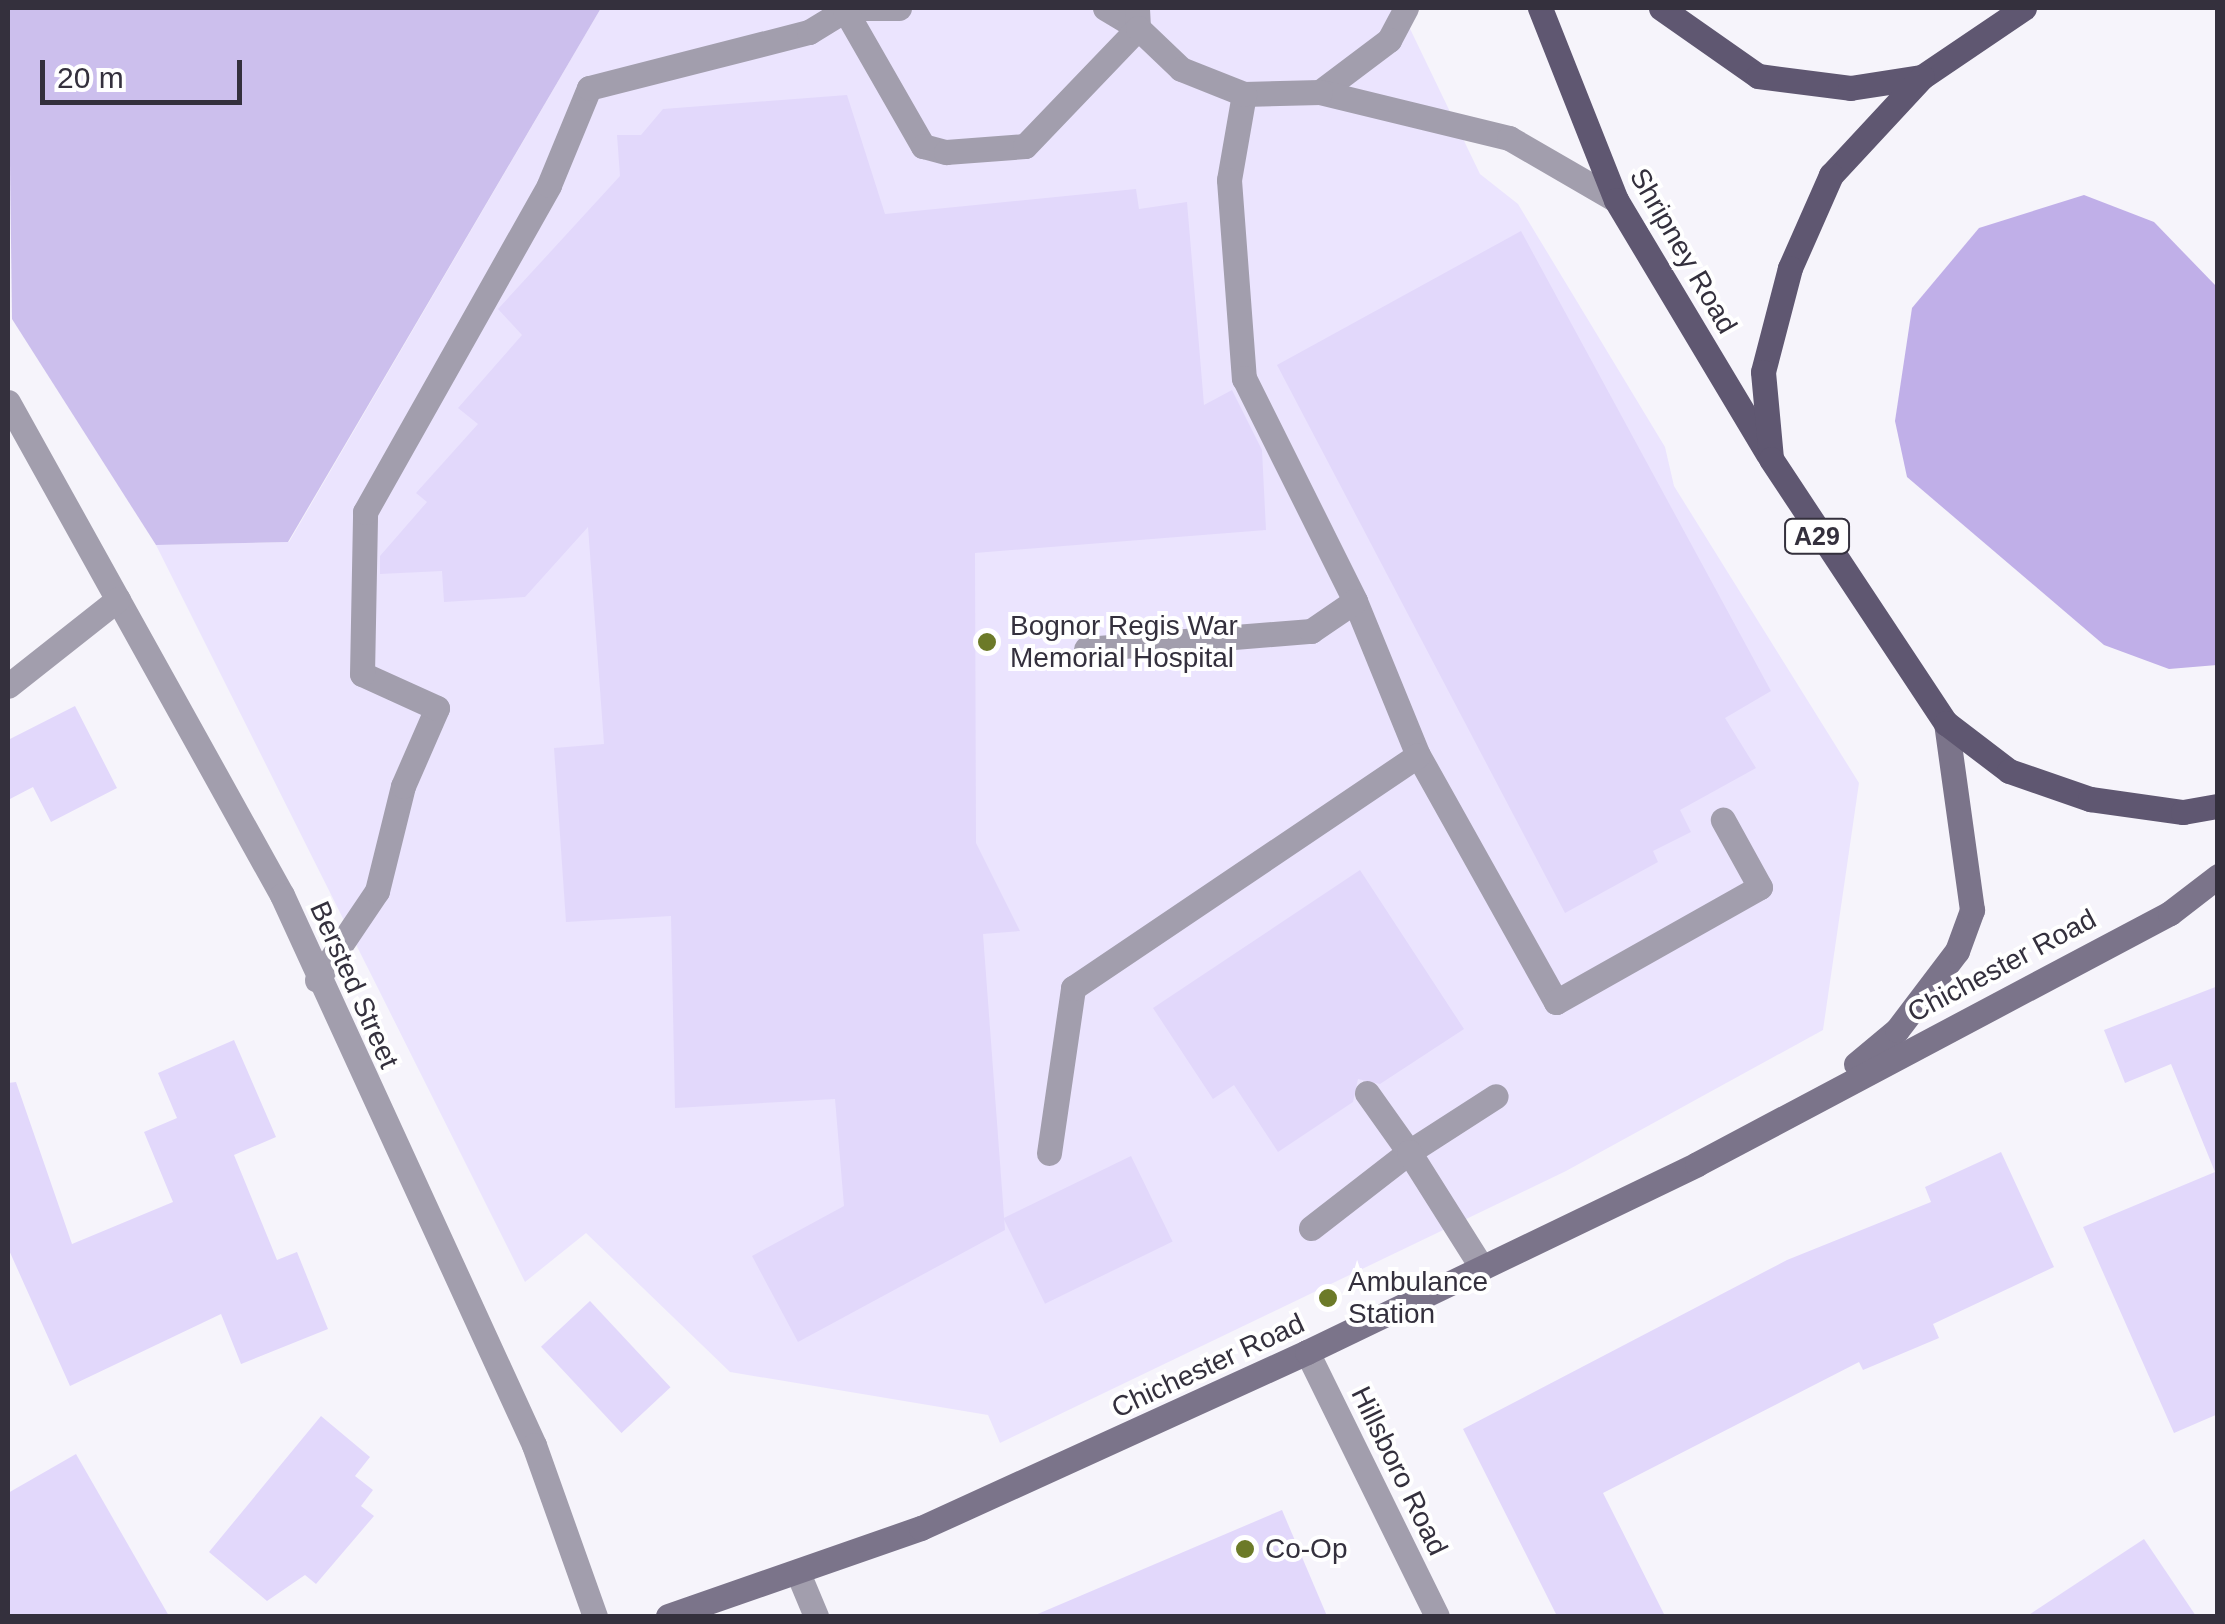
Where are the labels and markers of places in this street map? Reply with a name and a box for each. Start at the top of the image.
place label: Bognor Regis War Memorial Hospital [1010,609,1238,675]
marker: Bognor Regis War Memorial Hospital [974,629,1000,655]
place label: Ambulance Station [1348,1265,1488,1331]
marker: Ambulance Station [1317,1287,1339,1309]
place label: Co-Op [1265,1532,1347,1566]
marker: Co-Op [1234,1538,1256,1560]

